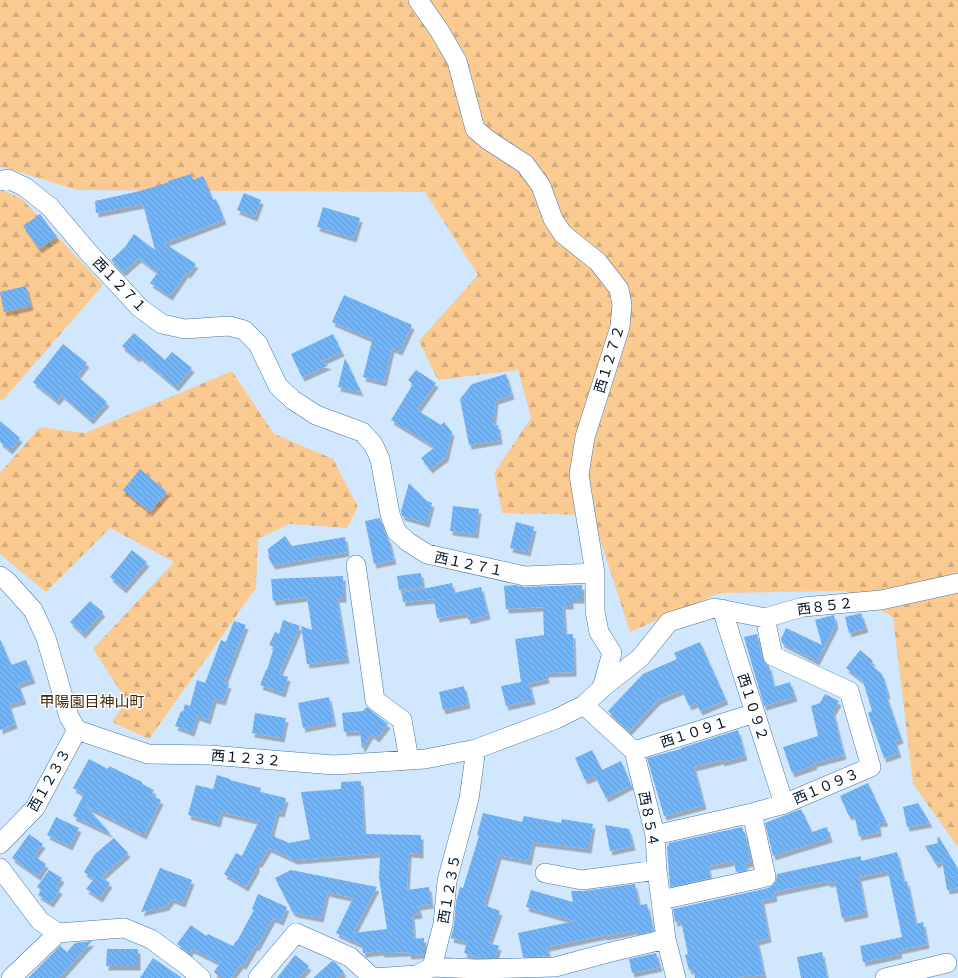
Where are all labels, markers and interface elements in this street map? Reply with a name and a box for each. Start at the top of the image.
street label: 西１２７１ [90,254,150,316]
street label: 西１２７２ [591,323,627,395]
street label: 西１２７１ [433,549,505,579]
street label: 西８５２ [796,595,854,617]
street label: 西１０９２ [735,671,771,743]
district label: 甲陽園目神山町 [39,693,145,711]
street label: 西１０９１ [658,714,730,750]
street label: 西１２３３ [25,746,73,814]
street label: 西１２３２ [210,747,282,769]
street label: 西１０９３ [791,765,861,807]
street label: 西８５４ [636,790,662,848]
street label: 西１２３５ [435,853,463,925]

